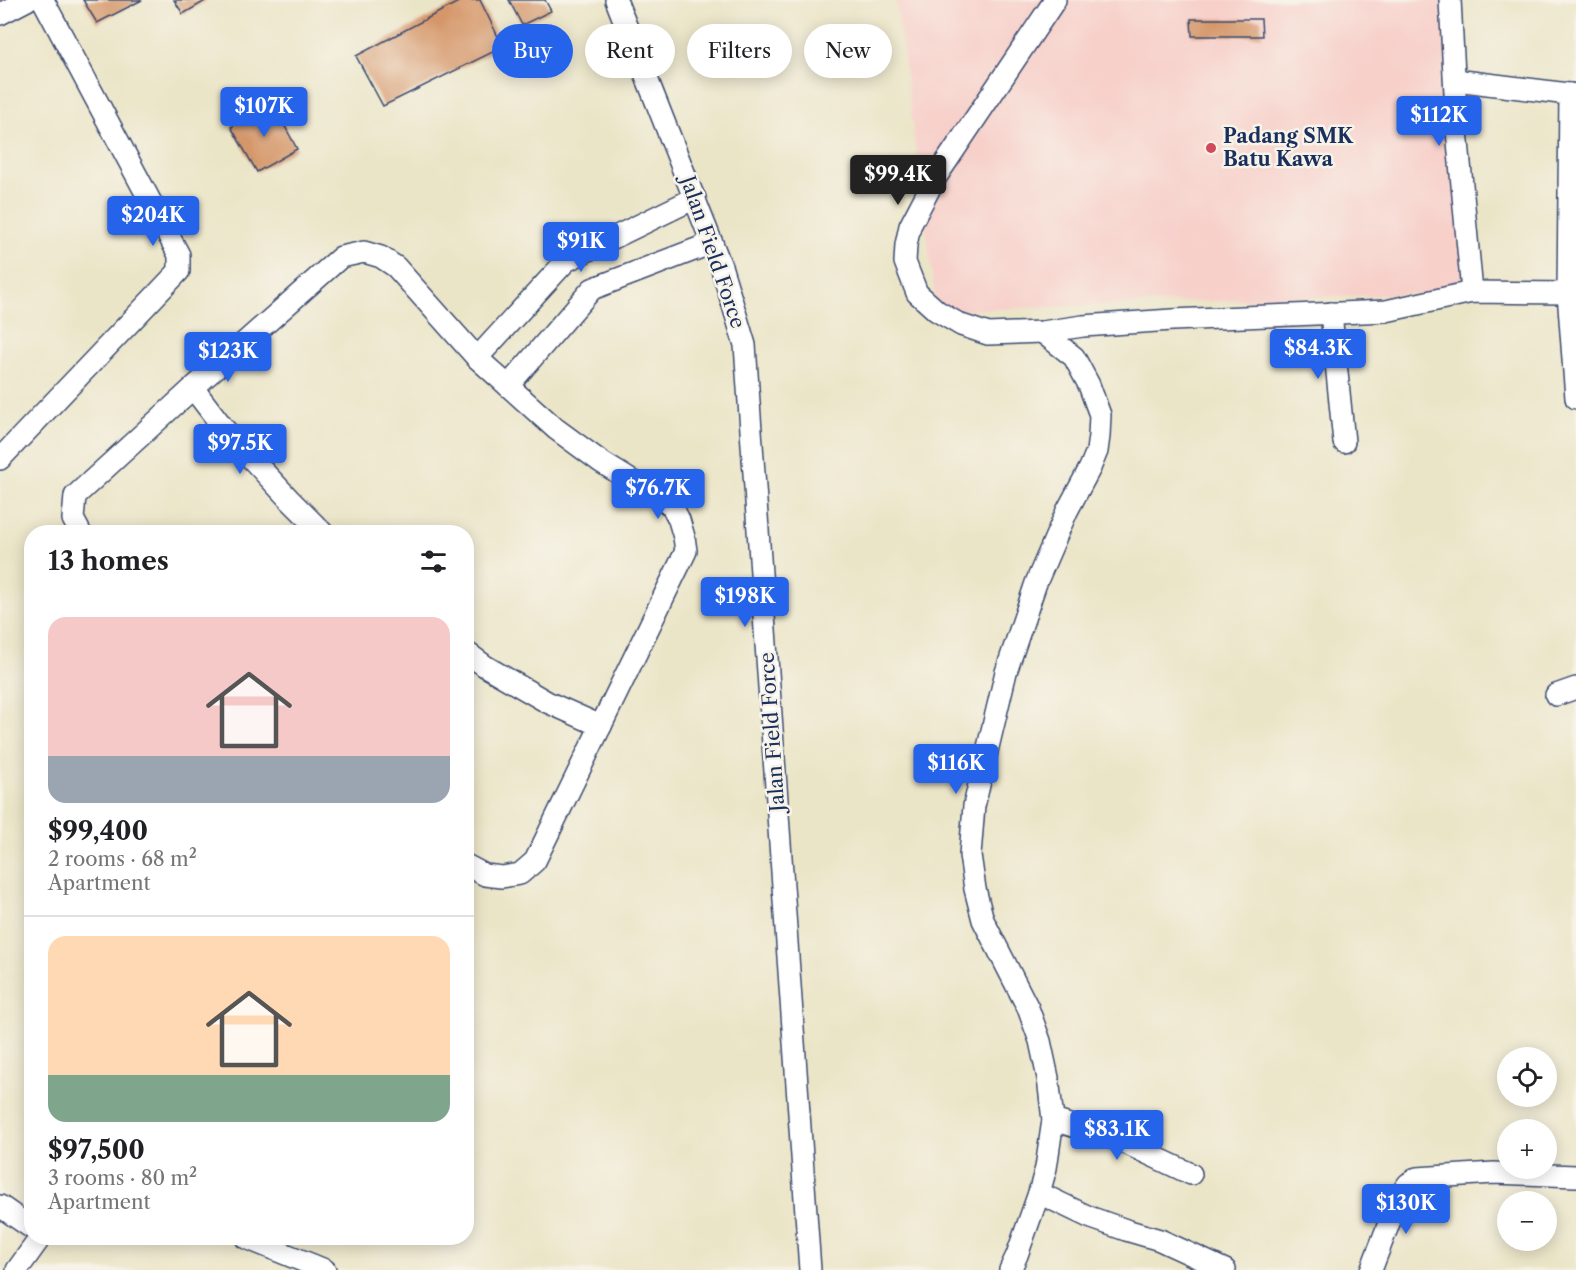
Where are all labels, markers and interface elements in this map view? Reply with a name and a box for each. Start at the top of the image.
chip: Buy [492,24,573,78]
chip: Rent [585,24,675,78]
chip: Filters [687,24,792,78]
chip: New [804,24,892,78]
pin: $107K [222,87,306,138]
text: $107K [234,94,294,118]
pin: $112K [1397,96,1481,147]
text: $112K [1411,103,1467,127]
place label: Padang SMK Batu Kawa [1223,124,1354,171]
marker: Padang SMK Batu Kawa [1204,141,1218,155]
pin: $99.4K [849,155,947,206]
text: $99.4K [864,162,932,186]
street label: Jalan Field Force [675,170,750,331]
pin: $204K [111,196,195,247]
text: $204K [121,203,185,227]
pin: $91K [545,222,617,273]
text: $91K [557,229,605,253]
pin: $84.3K [1269,329,1367,380]
pin: $123K [186,332,270,383]
text: $84.3K [1284,336,1352,360]
text: $123K [198,339,258,363]
pin: $97.5K [191,424,289,475]
text: $97.5K [208,431,273,455]
pin: $76.7K [609,469,707,520]
text: $76.7K [626,476,690,500]
text: 13 homes [48,545,169,577]
icon: filters [417,545,450,578]
pin: $198K [703,577,787,628]
text: $198K [715,584,775,608]
street label: Jalan Field Force [754,652,790,815]
icon: home [195,656,303,764]
pin: $116K [914,744,998,795]
text: $116K [927,751,985,775]
text: $99,400 [48,815,148,847]
text: 2 rooms · 68 m² [48,847,197,871]
text: Apartment [48,871,151,895]
icon: home [195,975,303,1083]
map controls [1497,1047,1557,1251]
button: locate [1497,1047,1557,1107]
pin: $83.1K [1068,1110,1166,1161]
text: $83.1K [1084,1117,1150,1141]
button: + [1497,1119,1557,1179]
text: $97,500 [48,1134,145,1166]
text: 3 rooms · 80 m² [48,1166,197,1190]
pin: $130K [1364,1184,1448,1235]
text: Apartment [48,1190,151,1214]
text: $130K [1376,1191,1436,1215]
button: − [1497,1191,1557,1251]

